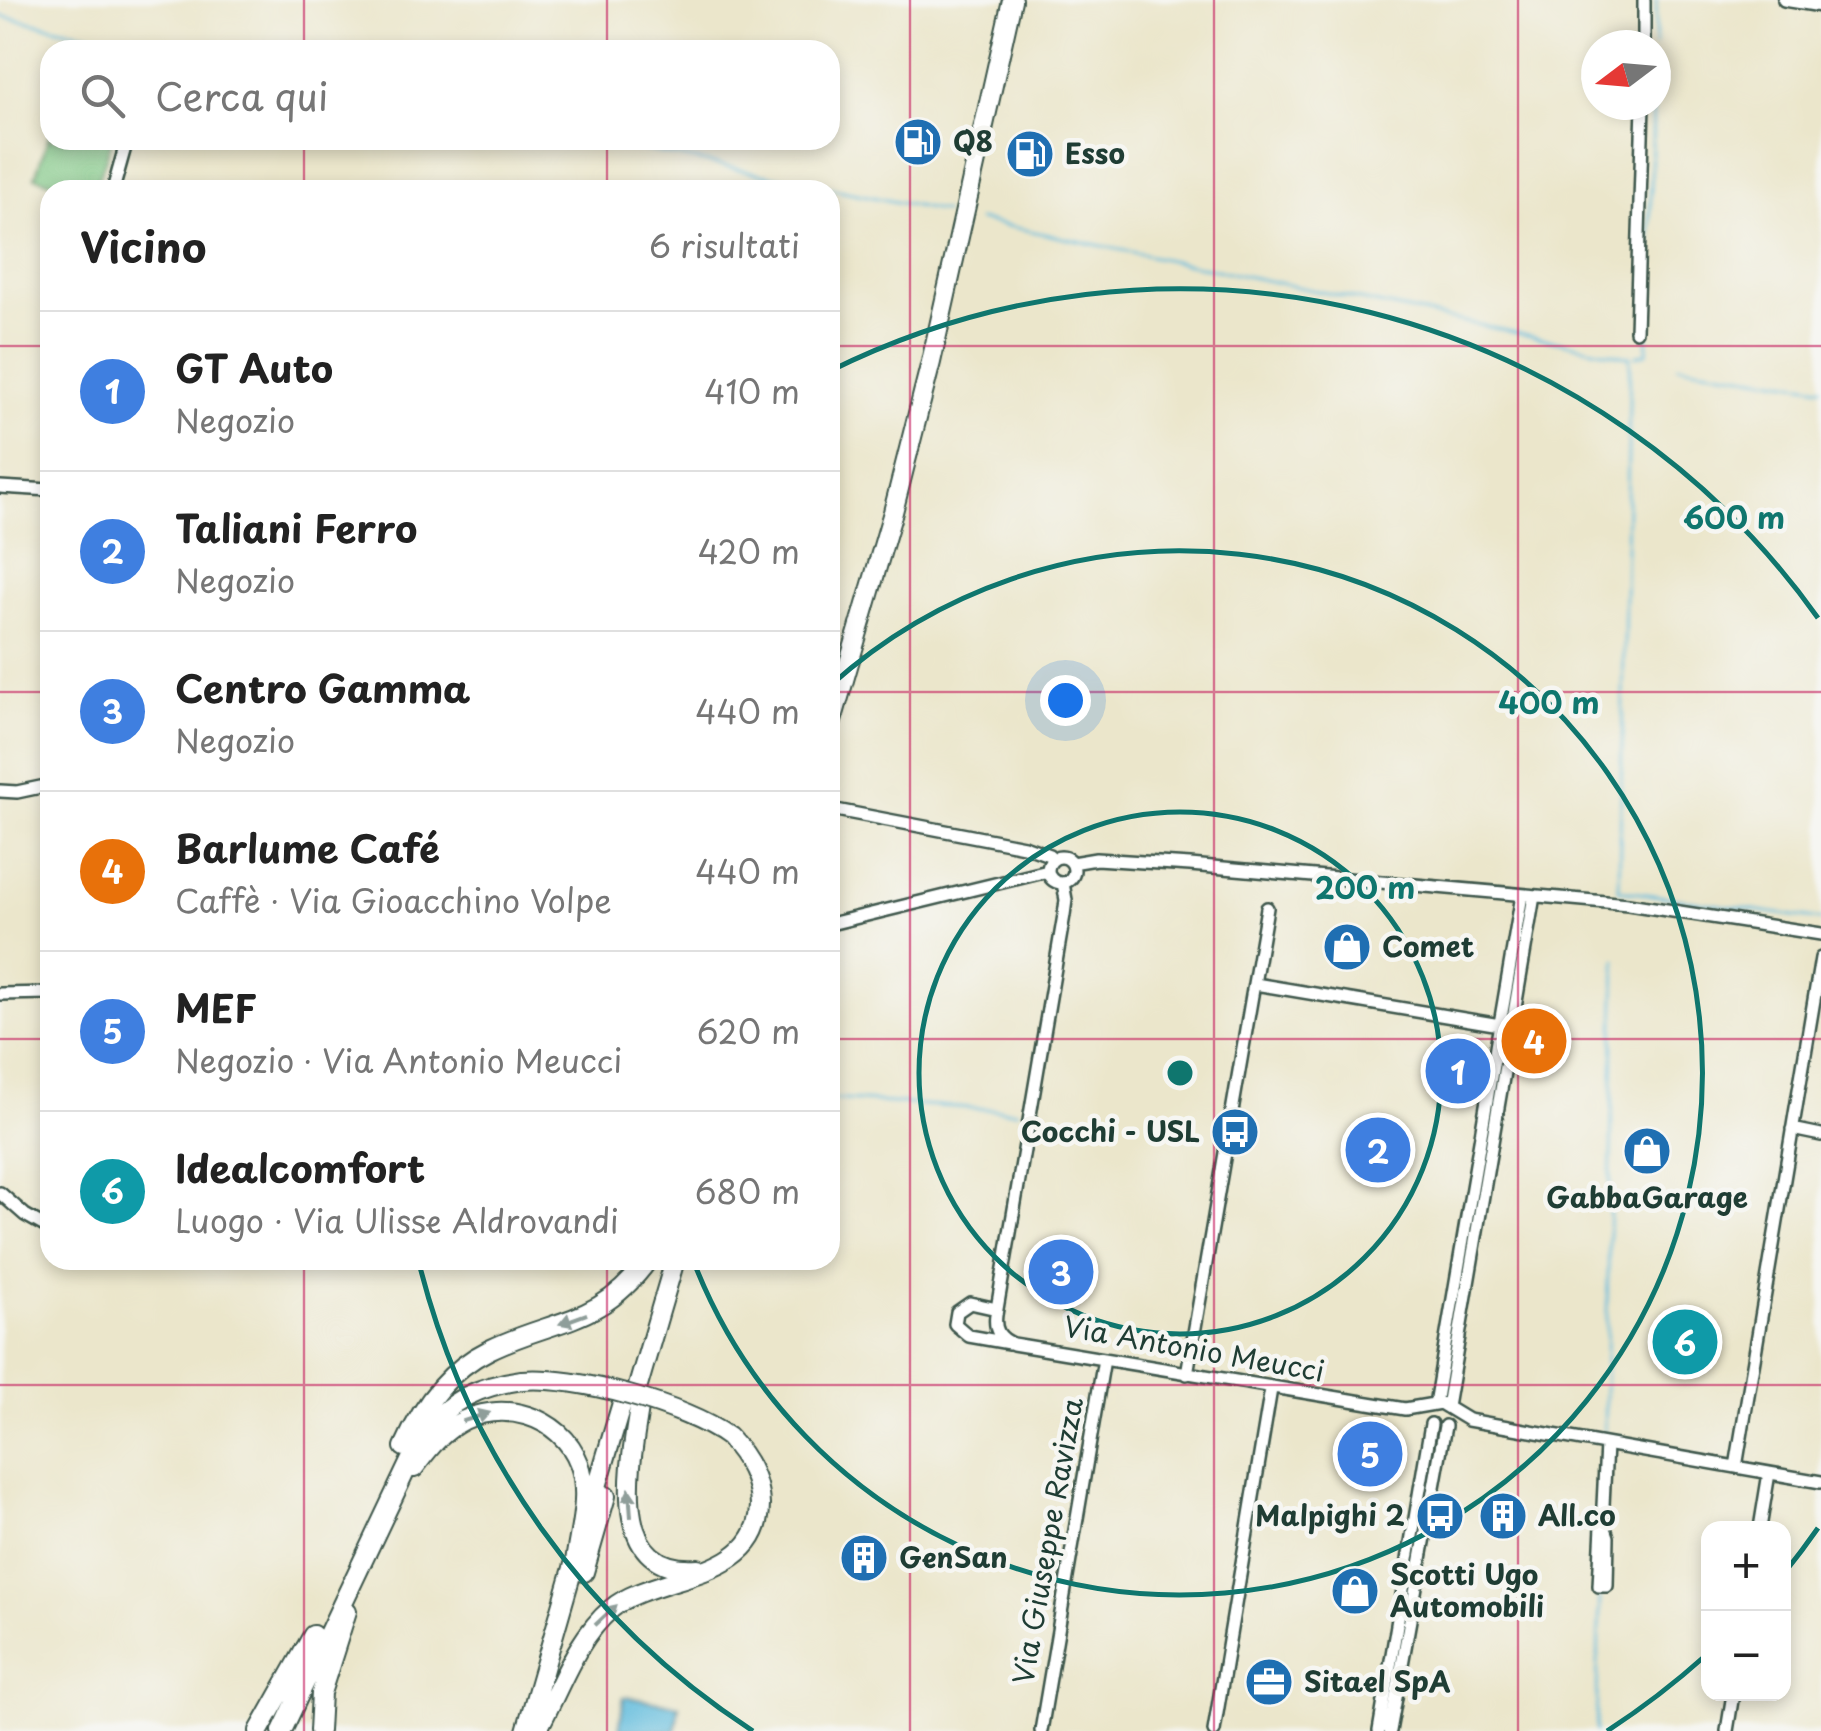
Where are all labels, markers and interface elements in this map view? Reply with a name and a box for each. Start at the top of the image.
north arrow [1581,30,1671,120]
search box [40,40,840,150]
text: Cerca qui [155,67,328,124]
icon: search [75,68,130,123]
fuel station icon: Q8 [892,116,944,168]
place label: Q8 [953,119,993,162]
fuel station icon: Esso [1004,128,1056,180]
place label: Esso [1065,131,1125,174]
text: Vicino [80,214,206,277]
text: 6 risultati [649,221,800,269]
text: GT Auto [175,339,333,396]
text: 1 [105,367,120,415]
text: 410 m [704,367,800,415]
text: Negozio [175,396,295,444]
text: 600 m [1683,494,1785,539]
text: Taliani Ferro [175,499,417,556]
text: 2 [101,527,124,575]
text: 420 m [698,527,800,575]
text: Negozio [175,556,295,604]
text: Centro Gamma [175,659,470,716]
your location [1040,675,1091,726]
text: 400 m [1498,679,1600,724]
text: 3 [102,687,123,735]
text: 440 m [695,687,800,735]
text: Negozio [175,716,295,764]
text: Barlume Café [175,819,440,876]
text: 4 [102,847,123,895]
text: 440 m [695,847,800,895]
text: 200 m [1315,864,1415,909]
text: Caffè · Via Gioacchino Volpe [175,876,612,924]
shop icon: Comet [1321,921,1373,973]
place label: Comet [1382,924,1475,967]
text: MEF [175,979,257,1036]
pin: 4 [1502,1004,1566,1078]
text: 5 [102,1007,123,1055]
text: 620 m [697,1007,800,1055]
pin: 1 [1426,1034,1490,1108]
text: Negozio · Via Antonio Meucci [175,1036,622,1084]
centre of rings [1162,1055,1198,1091]
bus stop icon: Cocchi - USL [1209,1106,1261,1158]
place label: Cocchi - USL [1021,1109,1200,1152]
pin: 2 [1346,1112,1410,1188]
shop icon: GabbaGarage [1621,1125,1673,1177]
text: Idealcomfort [175,1139,425,1196]
text: 6 [101,1167,124,1215]
text: 680 m [695,1167,800,1215]
place label: GabbaGarage [1546,1175,1748,1218]
text: Luogo · Via Ulisse Aldrovandi [175,1196,619,1244]
pin: 3 [1028,1234,1094,1310]
street label: Via Antonio Meucci [1060,1303,1328,1392]
pin: 6 [1652,1304,1718,1380]
one-way arrow [558,1312,588,1327]
street label: Via Giuseppe Ravizza [1000,1393,1093,1687]
one-way arrow [461,1409,491,1424]
pin: 5 [1338,1416,1402,1492]
one-way arrow [622,1486,638,1518]
bus stop icon: Malpighi 2 [1414,1490,1466,1542]
building icon: All.co [1477,1490,1529,1542]
place label: Malpighi 2 [1255,1493,1405,1536]
place label: All.co [1538,1493,1616,1536]
map controls [1701,1521,1791,1701]
button: + [1701,1521,1791,1611]
building icon: GenSan [838,1532,890,1584]
place label: GenSan [899,1535,1008,1578]
place label: Scotti Ugo Automobili [1390,1552,1544,1627]
shop icon: Scotti Ugo Automobili [1329,1565,1381,1617]
one-way arrow [594,1604,618,1627]
button: − [1701,1611,1791,1701]
office icon: Sitael SpA [1243,1656,1295,1708]
place label: Sitael SpA [1304,1659,1451,1702]

